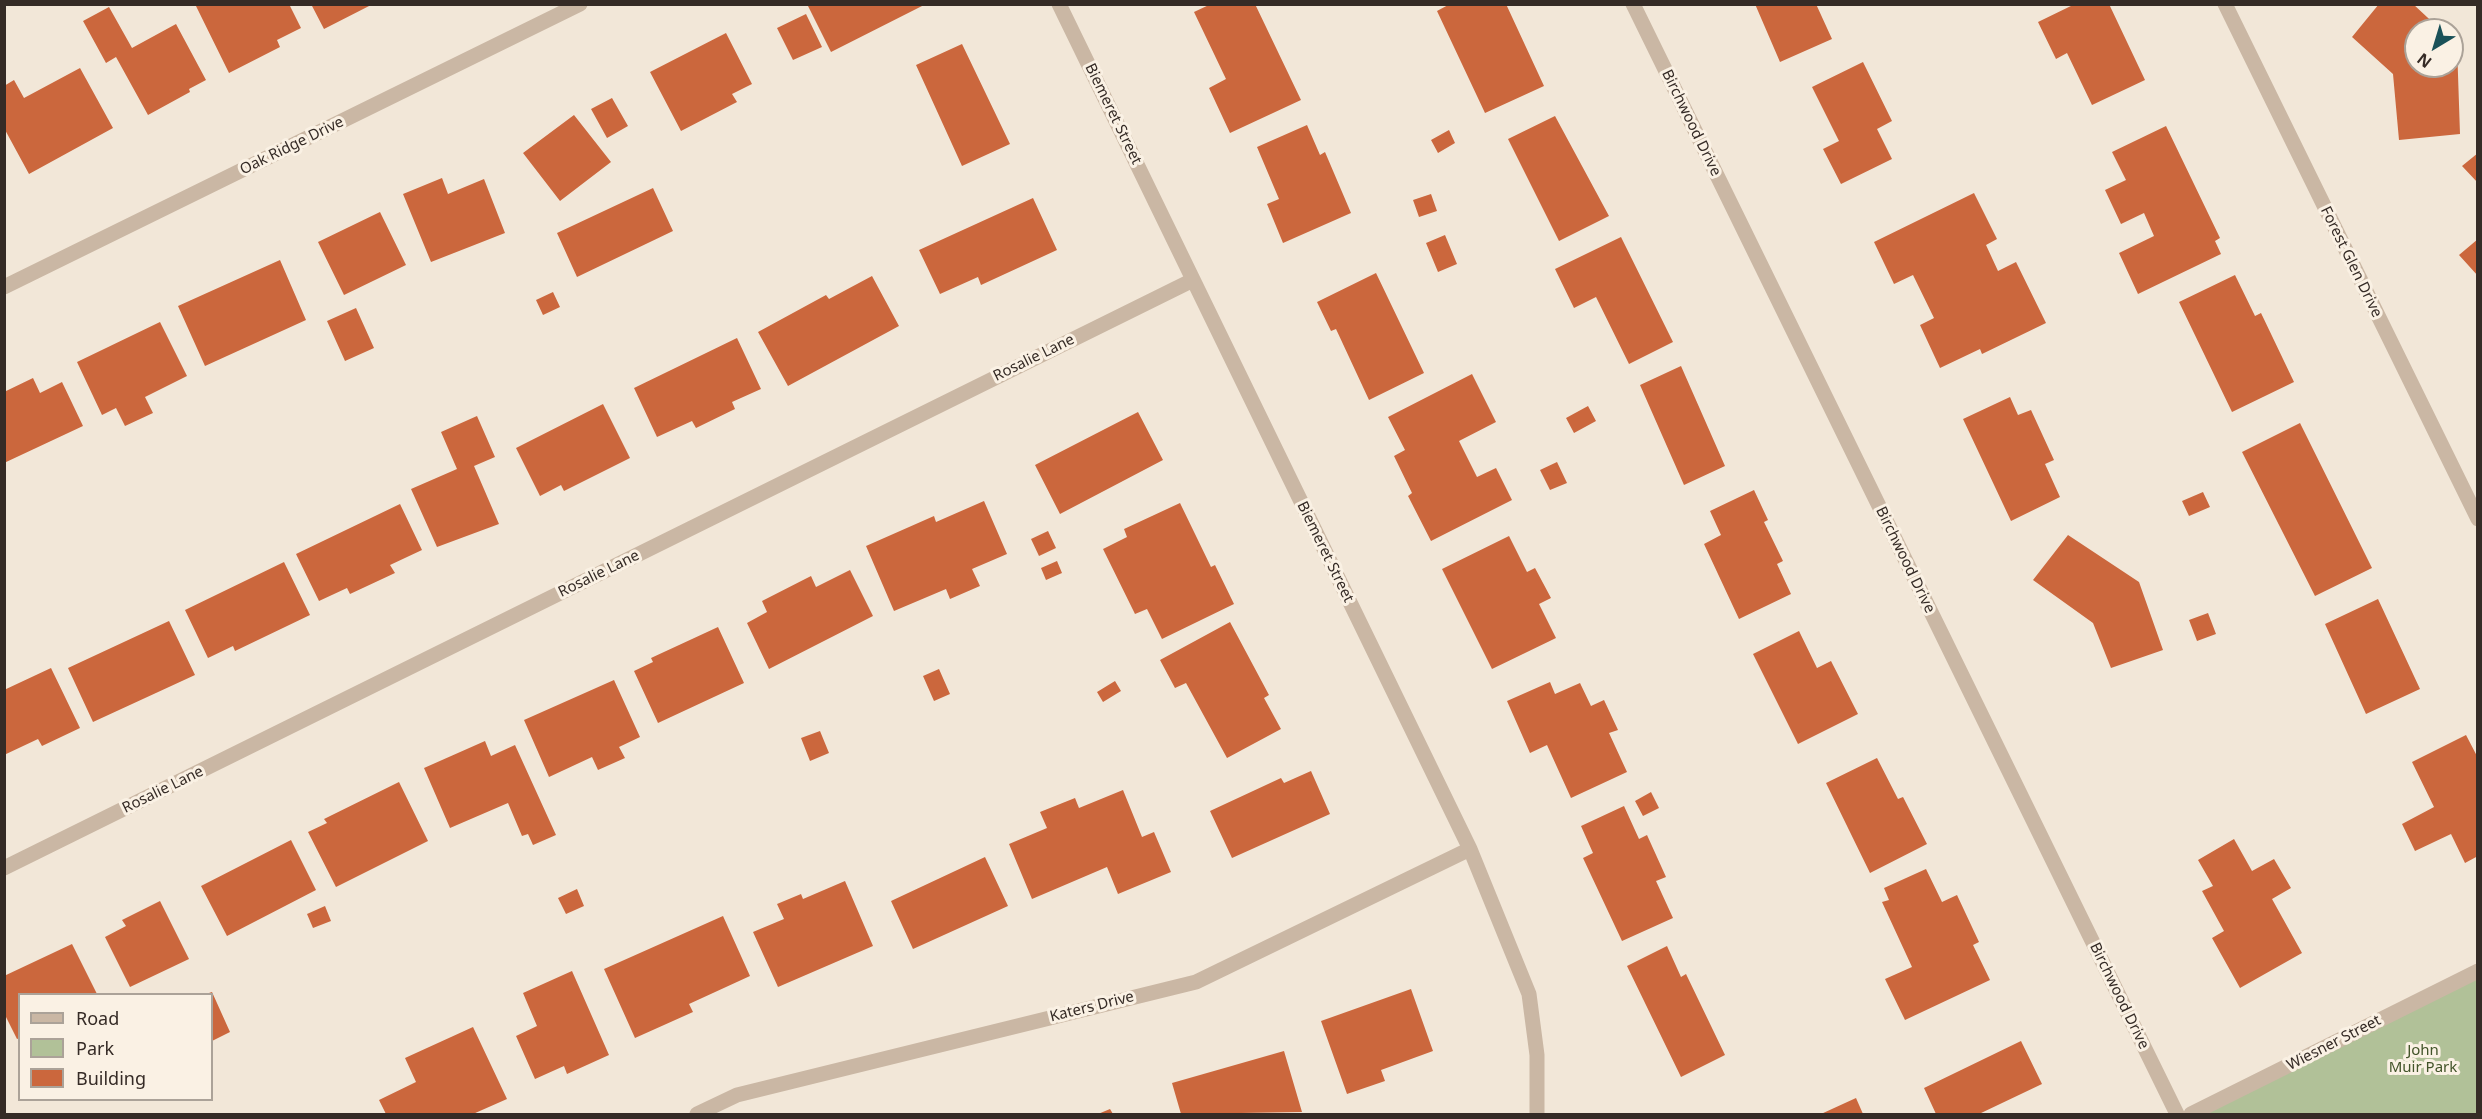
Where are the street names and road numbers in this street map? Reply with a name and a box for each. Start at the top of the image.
street label: Biemeret Street [1081,61,1145,167]
street label: Birchwood Drive [1657,67,1725,179]
street label: Oak Ridge Drive [237,113,347,179]
street label: Forest Glen Drive [2316,204,2386,320]
street label: Rosalie Lane [990,331,1078,385]
street label: Biemeret Street [1293,499,1357,605]
street label: Birchwood Drive [1871,504,1939,616]
street label: Rosalie Lane [555,547,643,601]
street label: Rosalie Lane [119,763,207,817]
street label: Birchwood Drive [2085,940,2153,1052]
street label: Katers Drive [1048,988,1136,1026]
street label: Wiesner Street [2284,1012,2384,1074]

